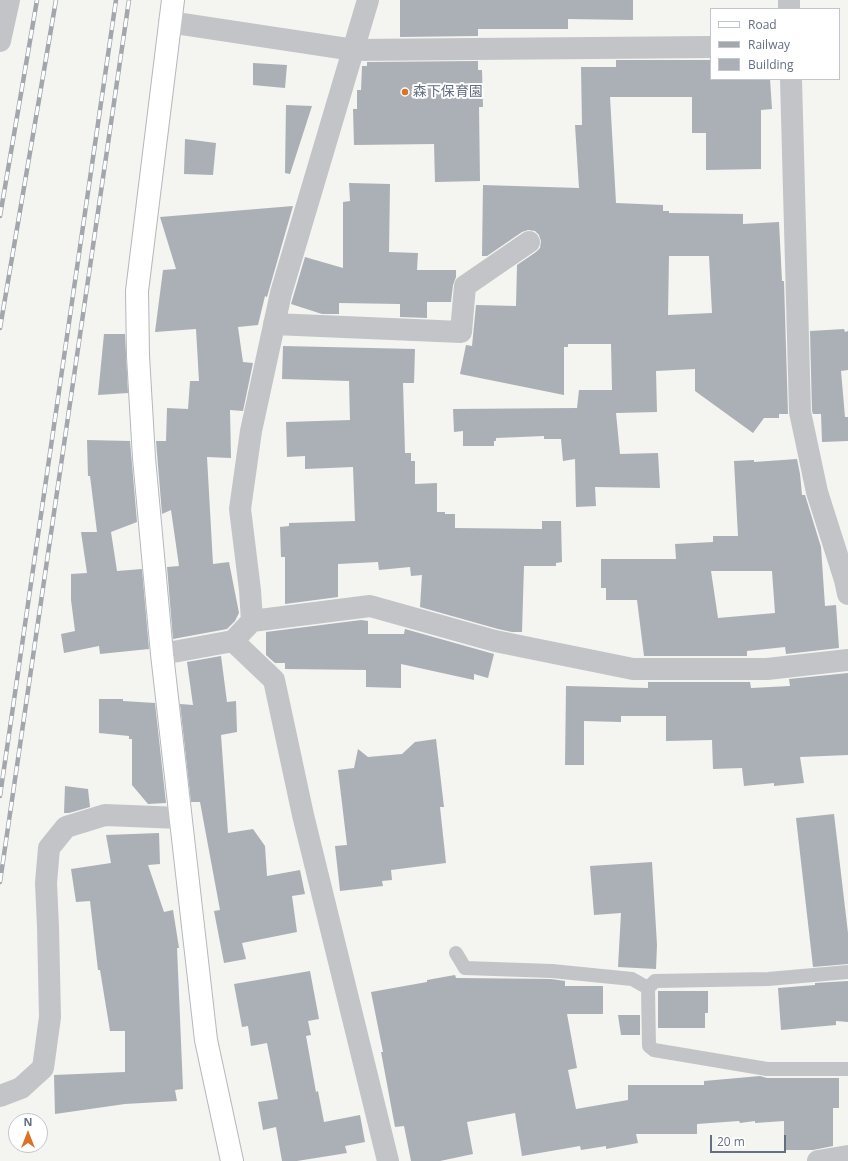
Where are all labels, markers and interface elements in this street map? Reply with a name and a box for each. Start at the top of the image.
legend [710,8,840,80]
text: Road [748,16,777,33]
text: Railway [748,36,790,53]
text: Building [748,56,793,73]
place label: 森下保育園 [413,84,483,100]
marker: 森下保育園 [400,87,410,97]
north arrow [8,1113,48,1153]
text: N [24,1114,32,1129]
scale bar [712,1127,788,1153]
text: 20 m [717,1133,745,1150]

